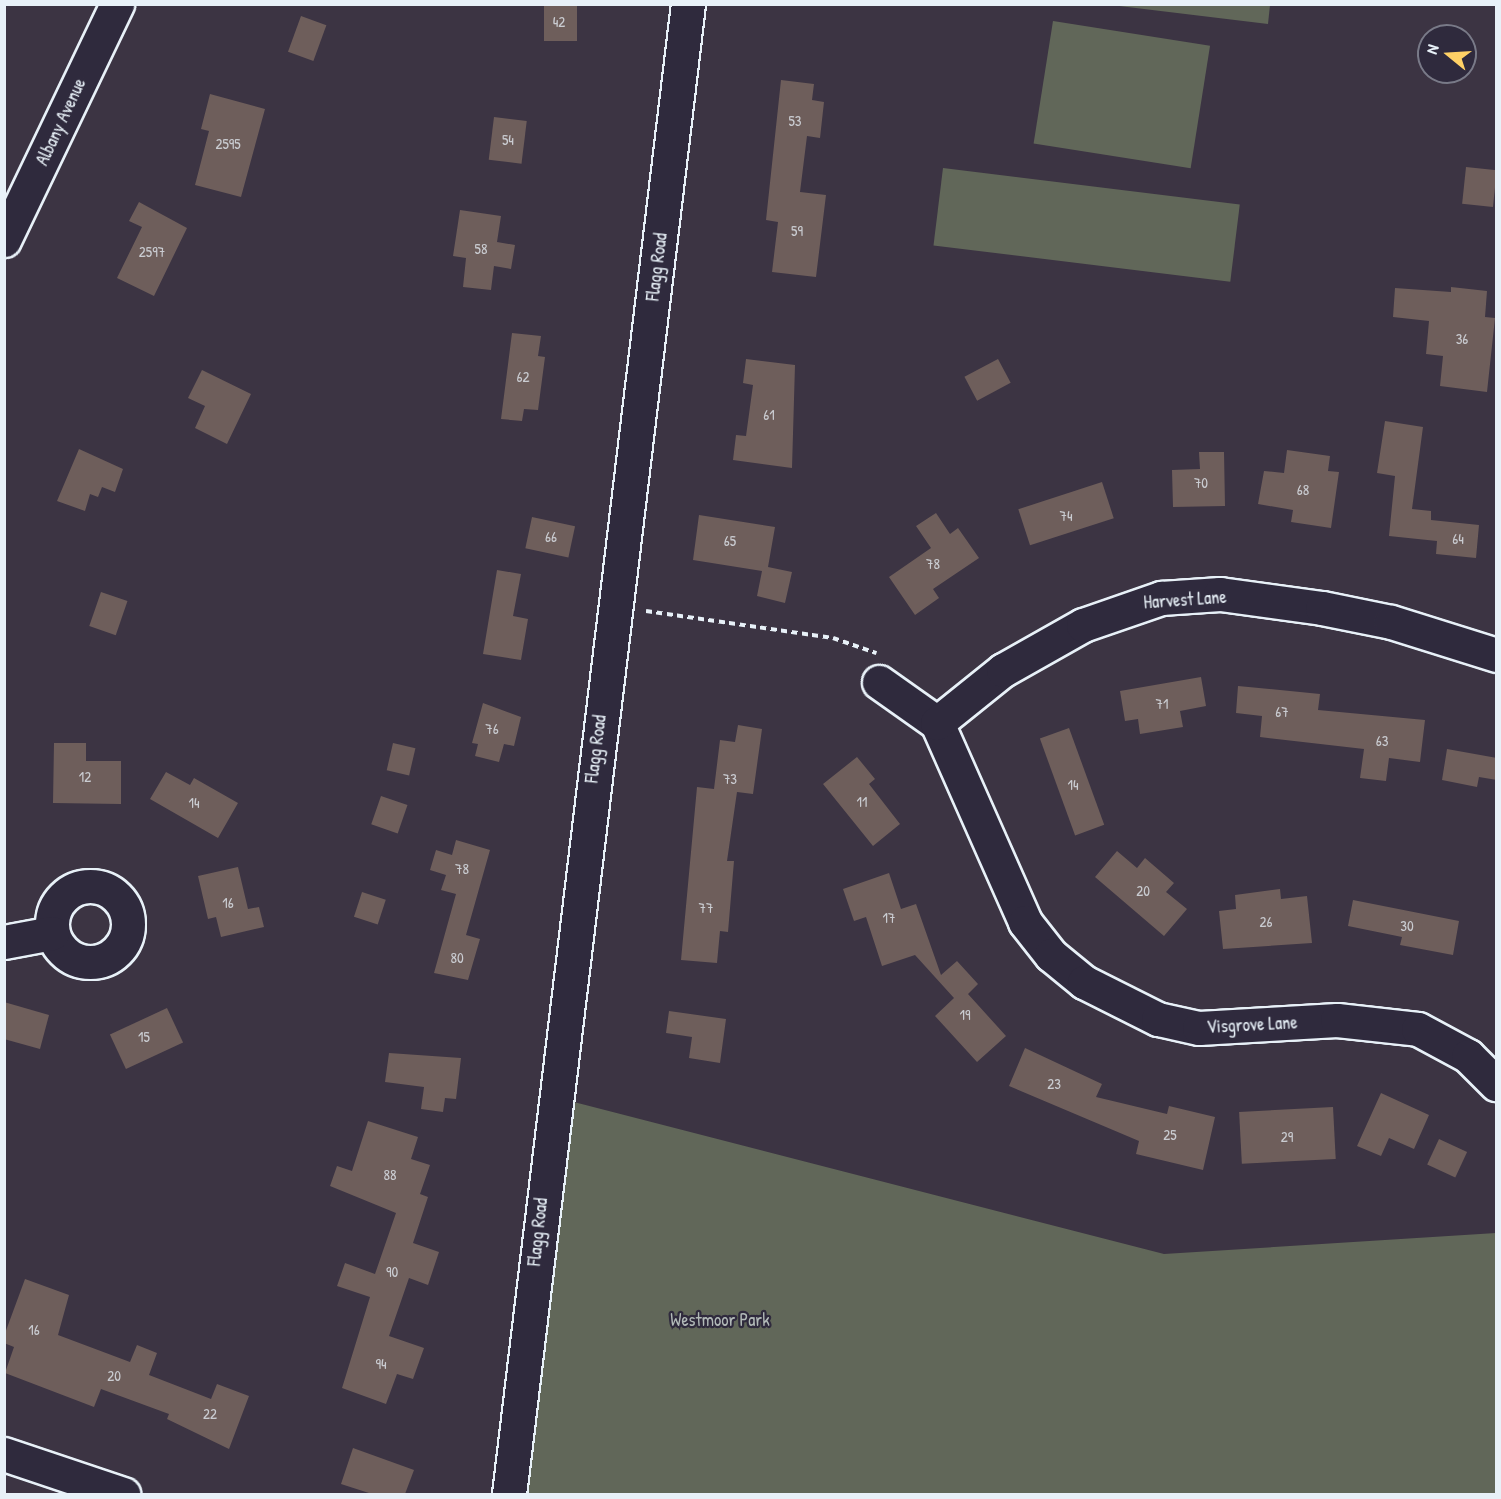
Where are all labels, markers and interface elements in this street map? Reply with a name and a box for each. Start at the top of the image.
house number: 42 [553,13,565,31]
north arrow [1417,24,1477,84]
text: N [1420,42,1444,57]
street label: Albany Avenue [31,75,91,169]
house number: 53 [788,112,802,130]
house number: 54 [502,131,514,149]
house number: 2595 [215,135,241,153]
house number: 59 [791,222,803,240]
street label: Flagg Road [642,232,672,302]
house number: 58 [475,240,487,258]
house number: 2597 [139,243,165,261]
house number: 36 [1456,330,1468,348]
house number: 62 [516,368,530,386]
house number: 61 [763,406,775,424]
house number: 70 [1194,474,1208,492]
house number: 68 [1297,481,1309,499]
house number: 74 [1059,507,1073,525]
house number: 66 [545,528,557,546]
house number: 64 [1452,530,1464,548]
house number: 65 [724,532,736,550]
house number: 78 [926,555,940,573]
street label: Harvest Lane [1143,586,1227,614]
house number: 71 [1156,695,1168,713]
house number: 67 [1275,703,1289,721]
street label: Flagg Road [581,714,611,784]
house number: 76 [485,720,499,738]
house number: 63 [1376,732,1388,750]
house number: 12 [79,768,91,786]
house number: 73 [723,770,737,788]
house number: 14 [1067,776,1079,794]
house number: 11 [857,793,867,811]
house number: 14 [188,794,200,812]
house number: 78 [455,860,469,878]
house number: 20 [1136,882,1150,900]
house number: 16 [222,894,234,912]
house number: 77 [699,899,713,917]
house number: 17 [883,909,895,927]
house number: 26 [1259,913,1273,931]
house number: 30 [1400,917,1414,935]
house number: 80 [450,949,464,967]
house number: 19 [960,1006,970,1024]
street label: Visgrove Lane [1206,1012,1298,1038]
house number: 15 [138,1028,150,1046]
house number: 23 [1047,1075,1061,1093]
house number: 25 [1163,1126,1177,1144]
house number: 29 [1281,1128,1293,1146]
house number: 88 [384,1166,396,1184]
street label: Flagg Road [524,1197,552,1267]
house number: 90 [386,1263,398,1281]
park label: Westmoor Park [670,1309,770,1331]
house number: 16 [28,1321,40,1339]
house number: 94 [375,1355,387,1373]
house number: 20 [107,1367,121,1385]
house number: 22 [203,1405,217,1423]

